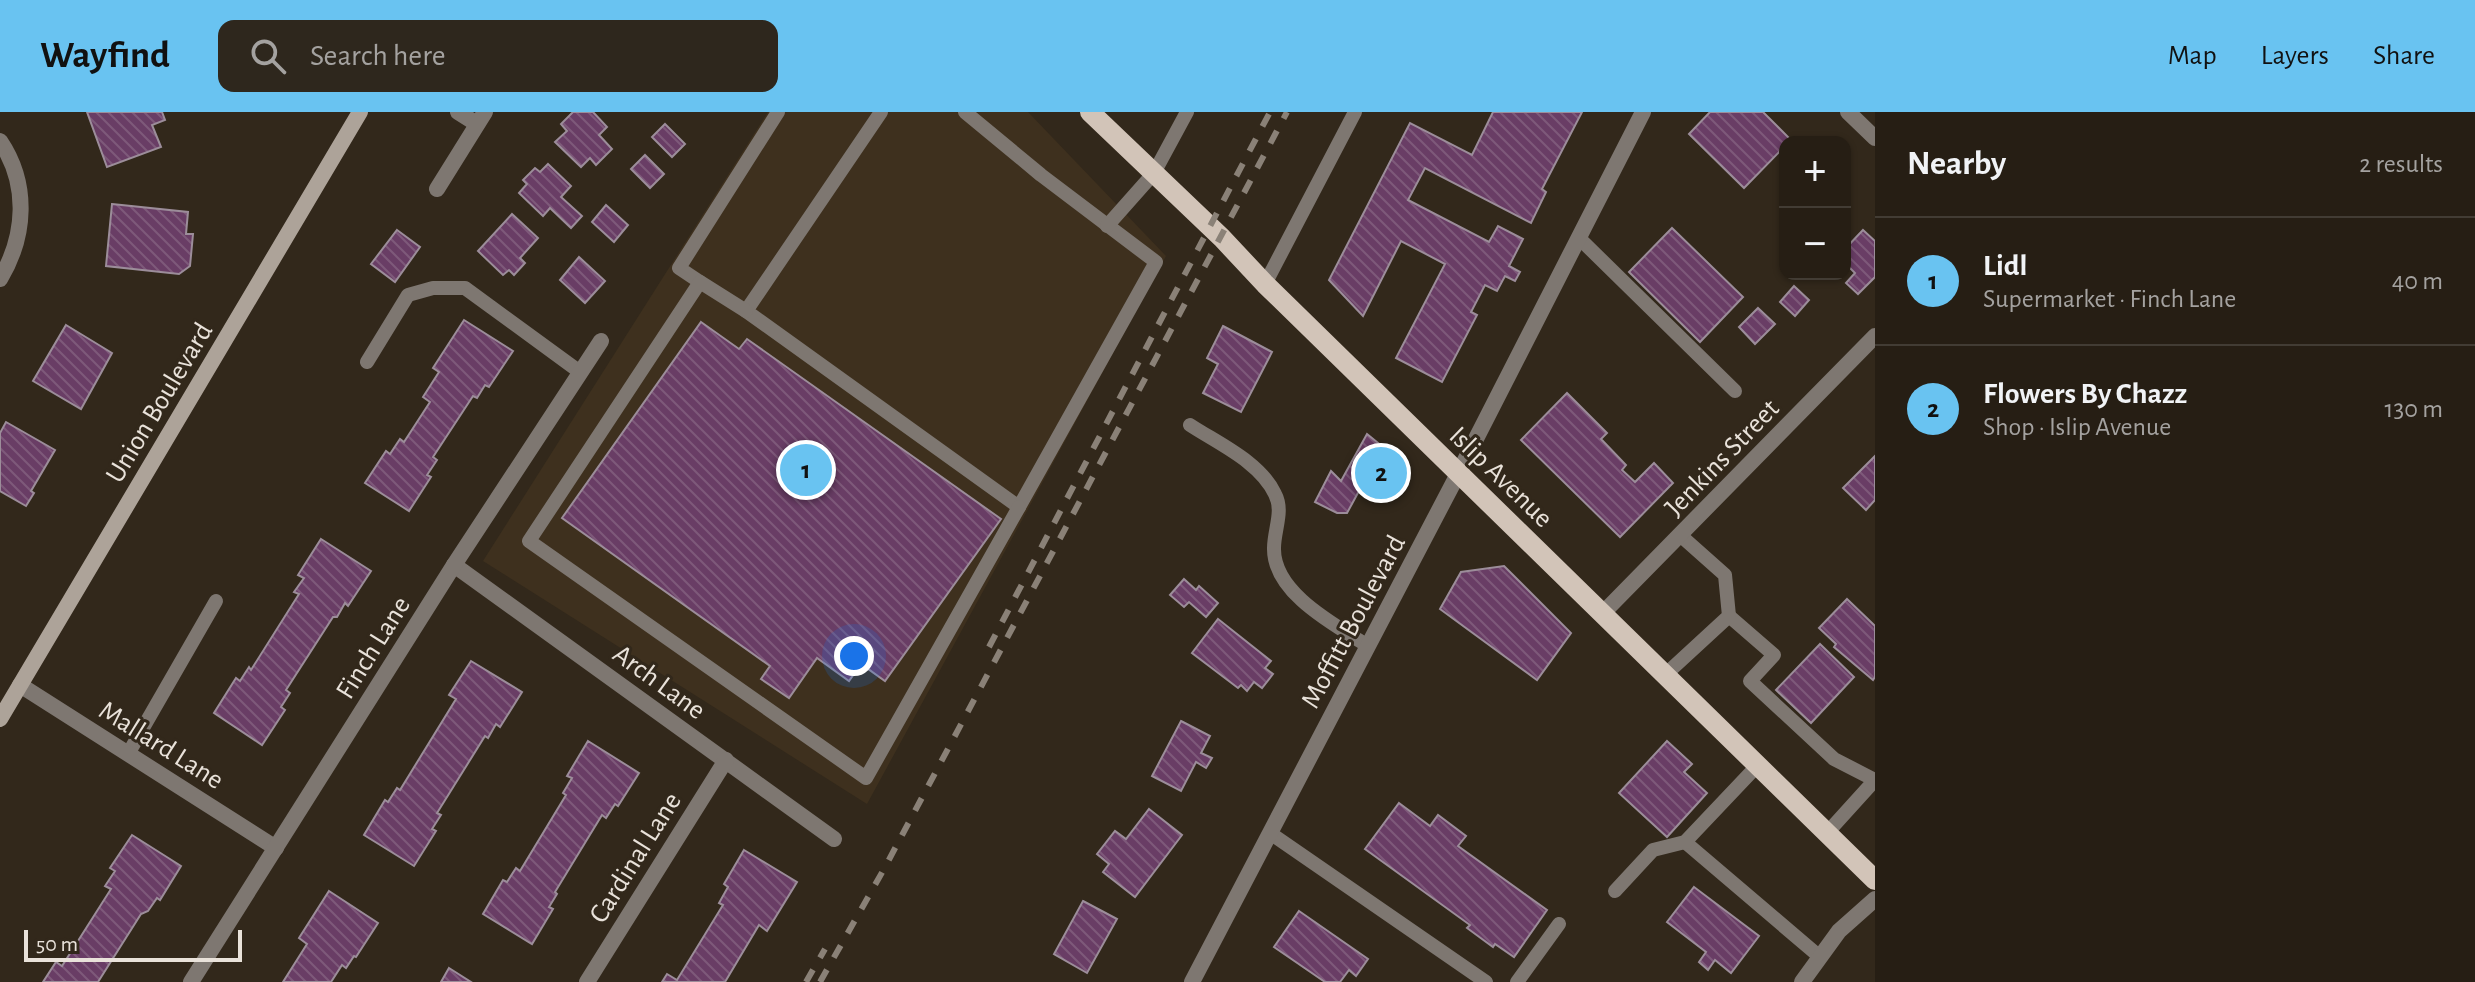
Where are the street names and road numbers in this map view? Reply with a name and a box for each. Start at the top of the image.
street label: Union Boulevard [101,318,218,488]
street label: Jenkins Street [1660,395,1785,522]
street label: Islip Avenue [1444,422,1558,533]
street label: Moffitt Boulevard [1296,531,1411,713]
street label: Finch Lane [331,592,416,704]
street label: Arch Lane [607,640,710,725]
street label: Mallard Lane [94,696,228,795]
street label: Cardinal Lane [585,788,687,928]

